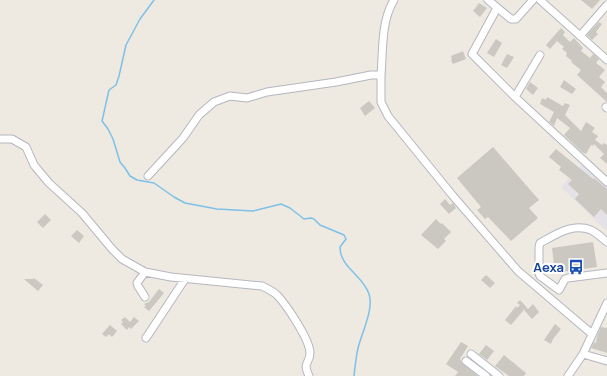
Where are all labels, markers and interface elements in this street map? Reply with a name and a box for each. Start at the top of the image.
place label: Aexa [533,258,564,276]
bus stop icon: Aexa [567,258,585,276]

